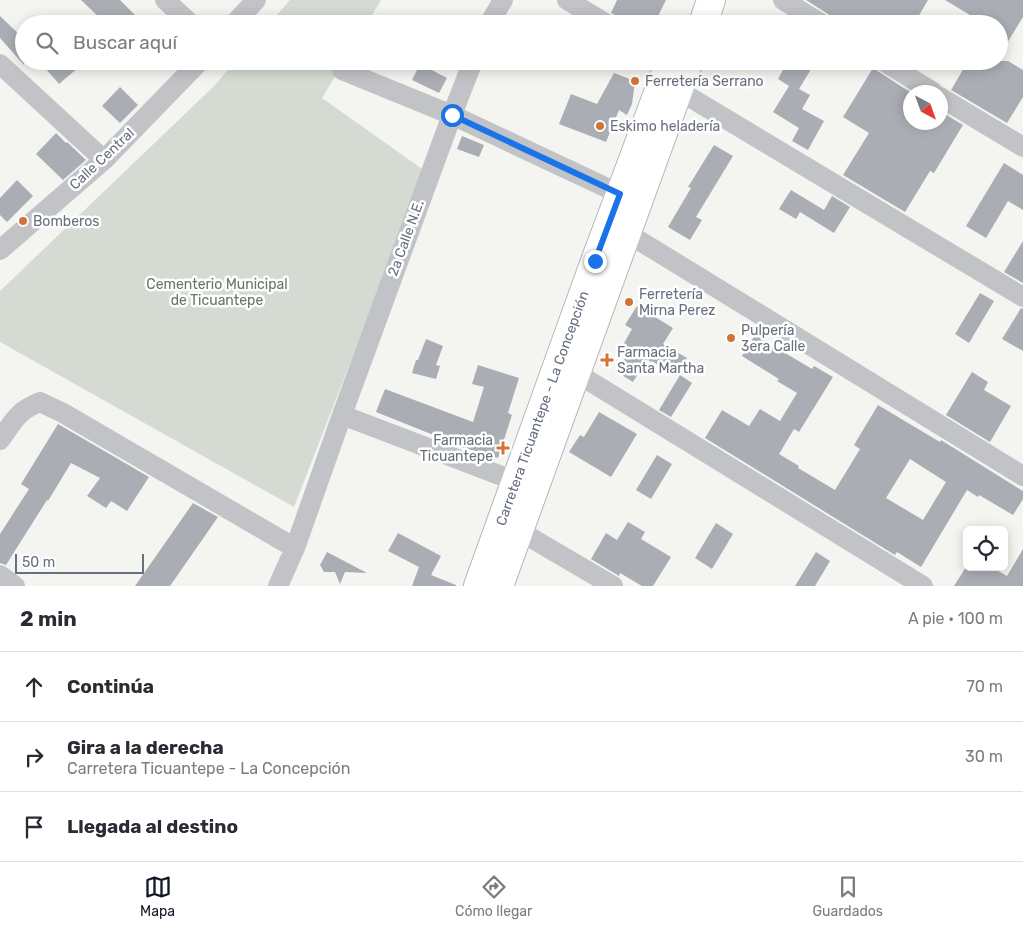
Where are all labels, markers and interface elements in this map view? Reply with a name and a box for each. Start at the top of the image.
search box [15,15,1008,70]
icon: search [33,29,61,57]
text: Buscar aquí [73,31,177,54]
place label: Ferretería Serrano [645,73,764,90]
marker: Ferretería Serrano [629,75,641,87]
north arrow [903,85,948,130]
route start [441,104,464,127]
place label: Eskimo heladería [610,118,720,135]
marker: Eskimo heladería [594,120,606,132]
street label: Calle Central [66,125,138,193]
street label: 2a Calle N.E. [384,198,428,278]
place label: Bomberos [33,213,99,230]
marker: Bomberos [17,215,29,227]
route end [584,250,607,273]
park label: Cementerio Municipal de Ticuantepe [146,276,288,309]
place label: Ferretería Mirna Perez [639,286,715,319]
street label: Carretera Ticuantepe - La Concepción [492,289,592,528]
marker: Ferretería Mirna Perez [623,296,635,308]
place label: Pulpería 3era Calle [741,322,805,355]
marker: Pulpería 3era Calle [725,332,737,344]
place label: Farmacia Santa Martha [617,344,704,377]
marker: Farmacia Santa Martha [601,354,613,366]
place label: Farmacia Ticuantepe [420,432,493,465]
marker: Farmacia Ticuantepe [497,442,509,454]
map controls [963,526,1008,571]
button: locate [963,526,1008,571]
scale bar [15,551,144,574]
text: 50 m [22,554,55,571]
text: 2 min [20,606,77,631]
text: A pie · 100 m [908,609,1003,628]
icon: ahead [20,673,48,701]
text: Continúa [67,675,154,698]
text: 70 m [966,677,1003,696]
text: Gira a la derecha [67,736,224,759]
icon: right [20,743,48,771]
text: 30 m [965,747,1003,766]
text: Carretera Ticuantepe - La Concepción [67,759,350,778]
icon: arrive [20,813,48,841]
text: Llegada al destino [67,815,238,838]
tab: Mapa [140,873,175,920]
tab: Cómo llegar [455,873,532,920]
tab: Guardados [812,873,883,920]

